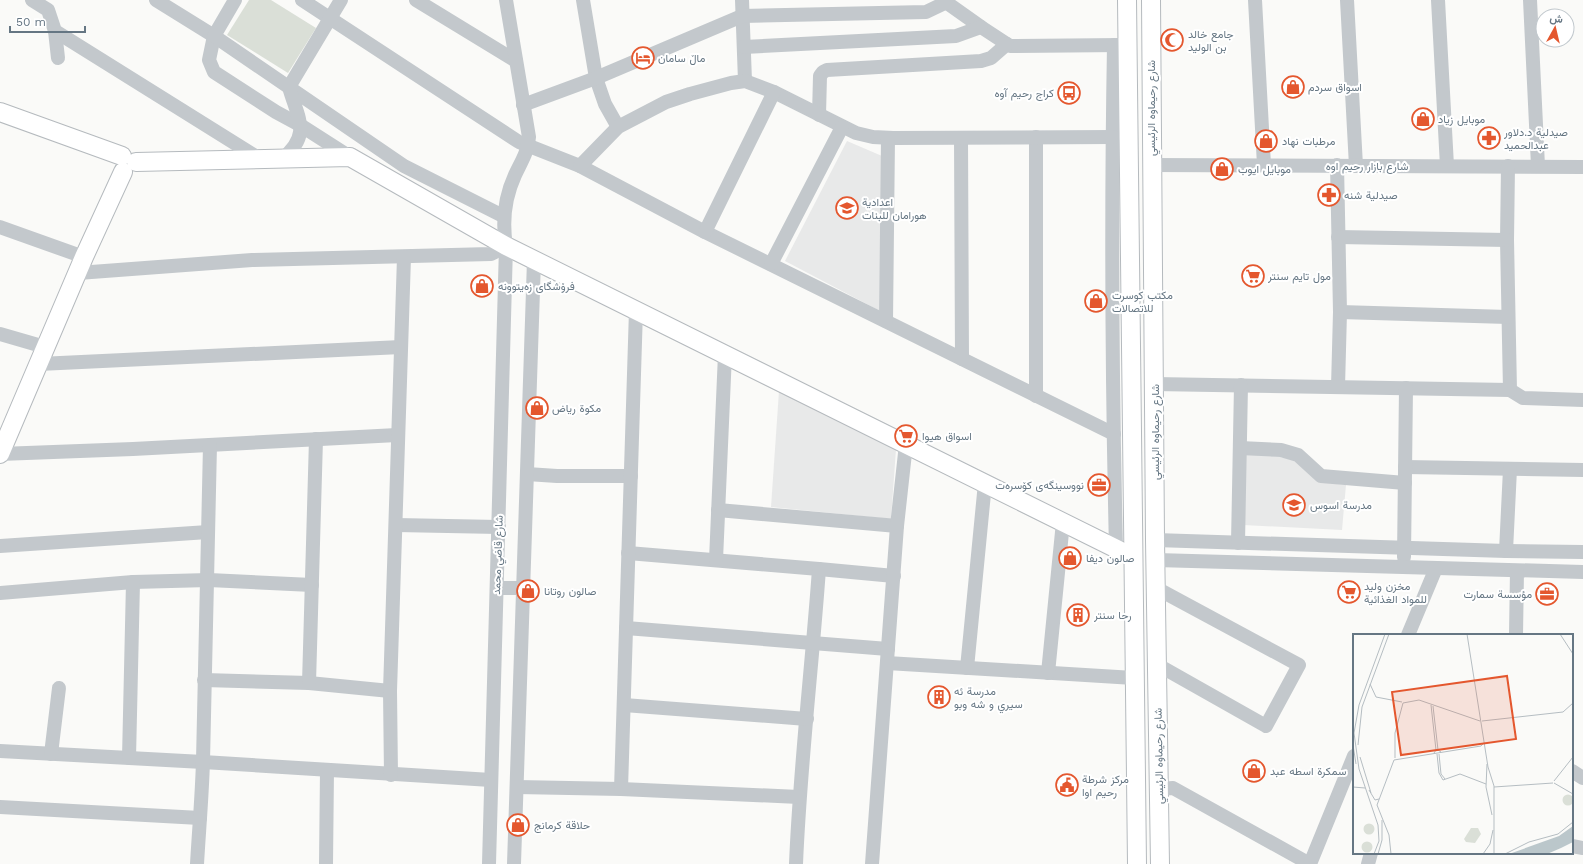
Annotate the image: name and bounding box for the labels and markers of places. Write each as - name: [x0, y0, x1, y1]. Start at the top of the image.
- mosque icon: جامع خالد بن الوليد: [1159, 27, 1185, 53]
- place label: جامع خالد بن الوليد: [1188, 28, 1234, 54]
- hotel icon: ماڵ سامان: [630, 45, 656, 71]
- place label: ماڵ سامان: [658, 52, 705, 65]
- shop icon: اسواق سردم: [1280, 74, 1306, 100]
- bus stop icon: كراج رحيم آوه: [1056, 80, 1082, 106]
- place label: اسواق سردم: [1308, 81, 1362, 95]
- place label: كراج رحيم آوه: [994, 87, 1054, 101]
- shop icon: موبايل زياد: [1410, 106, 1436, 132]
- place label: موبايل زياد: [1438, 113, 1485, 126]
- pharmacy icon: صيدلية د.دلاور عبدالحميد: [1476, 125, 1502, 151]
- place label: صيدلية د.دلاور عبدالحميد: [1503, 126, 1568, 152]
- shop icon: مرطبات نهاد: [1253, 128, 1279, 154]
- place label: مرطبات نهاد: [1282, 135, 1335, 148]
- shop icon: موبايل ايوب: [1209, 156, 1235, 182]
- place label: موبايل ايوب: [1238, 163, 1291, 176]
- pharmacy icon: صيدلية شنه: [1316, 182, 1342, 208]
- place label: صيدلية شنه: [1344, 189, 1398, 202]
- school or university icon: اعدادية هورامان للبنات: [834, 195, 860, 221]
- place label: اعدادية هورامان للبنات: [862, 196, 927, 222]
- supermarket icon: مول تايم سنتر: [1240, 263, 1266, 289]
- place label: مول تايم سنتر: [1267, 270, 1331, 284]
- shop icon: فرۆشگای زەیتوونە: [469, 273, 495, 299]
- place label: فرۆشگای زەیتوونە: [498, 280, 575, 293]
- shop icon: مكتب كوسرت للاتصالات: [1083, 288, 1109, 314]
- place label: مكتب كوسرت للاتصالات: [1112, 289, 1173, 315]
- shop icon: مكوة رياض: [524, 395, 550, 421]
- place label: مكوة رياض: [552, 402, 601, 415]
- supermarket icon: اسواق هيوا: [893, 423, 919, 449]
- place label: اسواق هيوا: [922, 430, 972, 443]
- office icon: نووسینگەی کۆسرەت: [1086, 472, 1112, 498]
- place label: نووسینگەی کۆسرەت: [995, 479, 1084, 492]
- school or university icon: مدرسة اسوس: [1281, 492, 1307, 518]
- place label: مدرسة اسوس: [1310, 499, 1372, 512]
- shop icon: صالون ديفا: [1057, 545, 1083, 571]
- place label: صالون ديفا: [1086, 552, 1134, 565]
- shop icon: صالون روتانا: [515, 578, 541, 604]
- supermarket icon: مخزن وليد للمواد الغذائية: [1336, 579, 1362, 605]
- place label: مخزن وليد للمواد الغذائية: [1364, 580, 1427, 606]
- office icon: مؤسسة سمارت: [1534, 581, 1560, 607]
- place label: صالون روتانا: [544, 585, 596, 598]
- place label: مؤسسة سمارت: [1463, 588, 1532, 601]
- building icon: رحا سنتر: [1065, 602, 1091, 628]
- place label: رحا سنتر: [1093, 609, 1132, 622]
- building icon: مدرسة ئه سيري و شه وبو: [926, 684, 952, 710]
- place label: مدرسة ئه سيري و شه وبو: [954, 685, 1023, 714]
- shop icon: سمكرة اسطه عبد: [1241, 758, 1267, 784]
- place label: سمكرة اسطه عبد: [1270, 765, 1347, 778]
- public building icon: مركز شرطة رحيم اوا: [1054, 772, 1080, 798]
- place label: مركز شرطة رحيم اوا: [1082, 773, 1129, 800]
- shop icon: حلاقة كرمانج: [505, 812, 531, 838]
- place label: حلاقة كرمانج: [534, 819, 590, 833]

